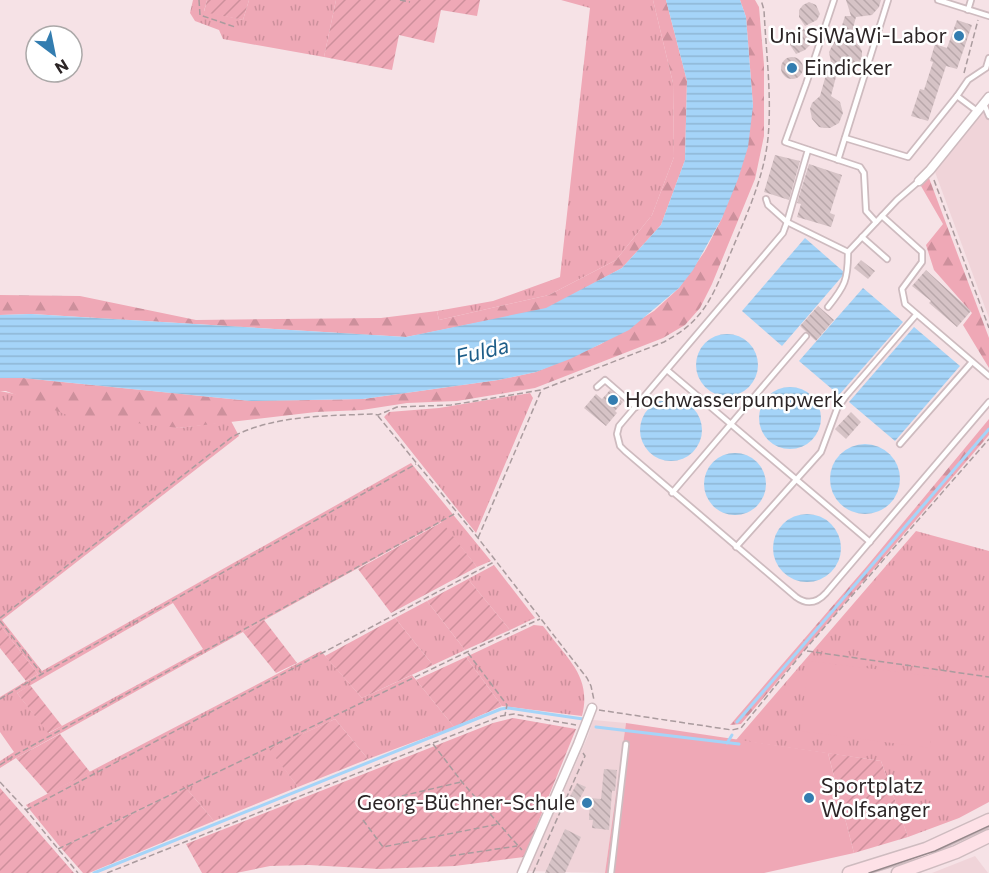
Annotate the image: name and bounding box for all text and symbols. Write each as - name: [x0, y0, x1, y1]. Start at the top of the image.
- place label: Uni SiWaWi-Labor: [769, 22, 947, 47]
- north arrow: [24, 24, 84, 84]
- marker: Uni SiWaWi-Labor: [952, 29, 966, 43]
- place label: Eindicker: [804, 54, 892, 79]
- text: N: [52, 56, 72, 78]
- marker: Eindicker: [785, 61, 799, 75]
- water label: Fulda: [452, 331, 512, 370]
- place label: Hochwasserpumpwerk: [625, 386, 844, 411]
- marker: Hochwasserpumpwerk: [606, 393, 620, 407]
- place label: Sportplatz Wolfsanger: [821, 772, 930, 821]
- place label: Georg-Büchner-Schule: [357, 789, 575, 814]
- marker: Sportplatz Wolfsanger: [802, 791, 816, 805]
- marker: Georg-Büchner-Schule: [580, 796, 594, 810]

